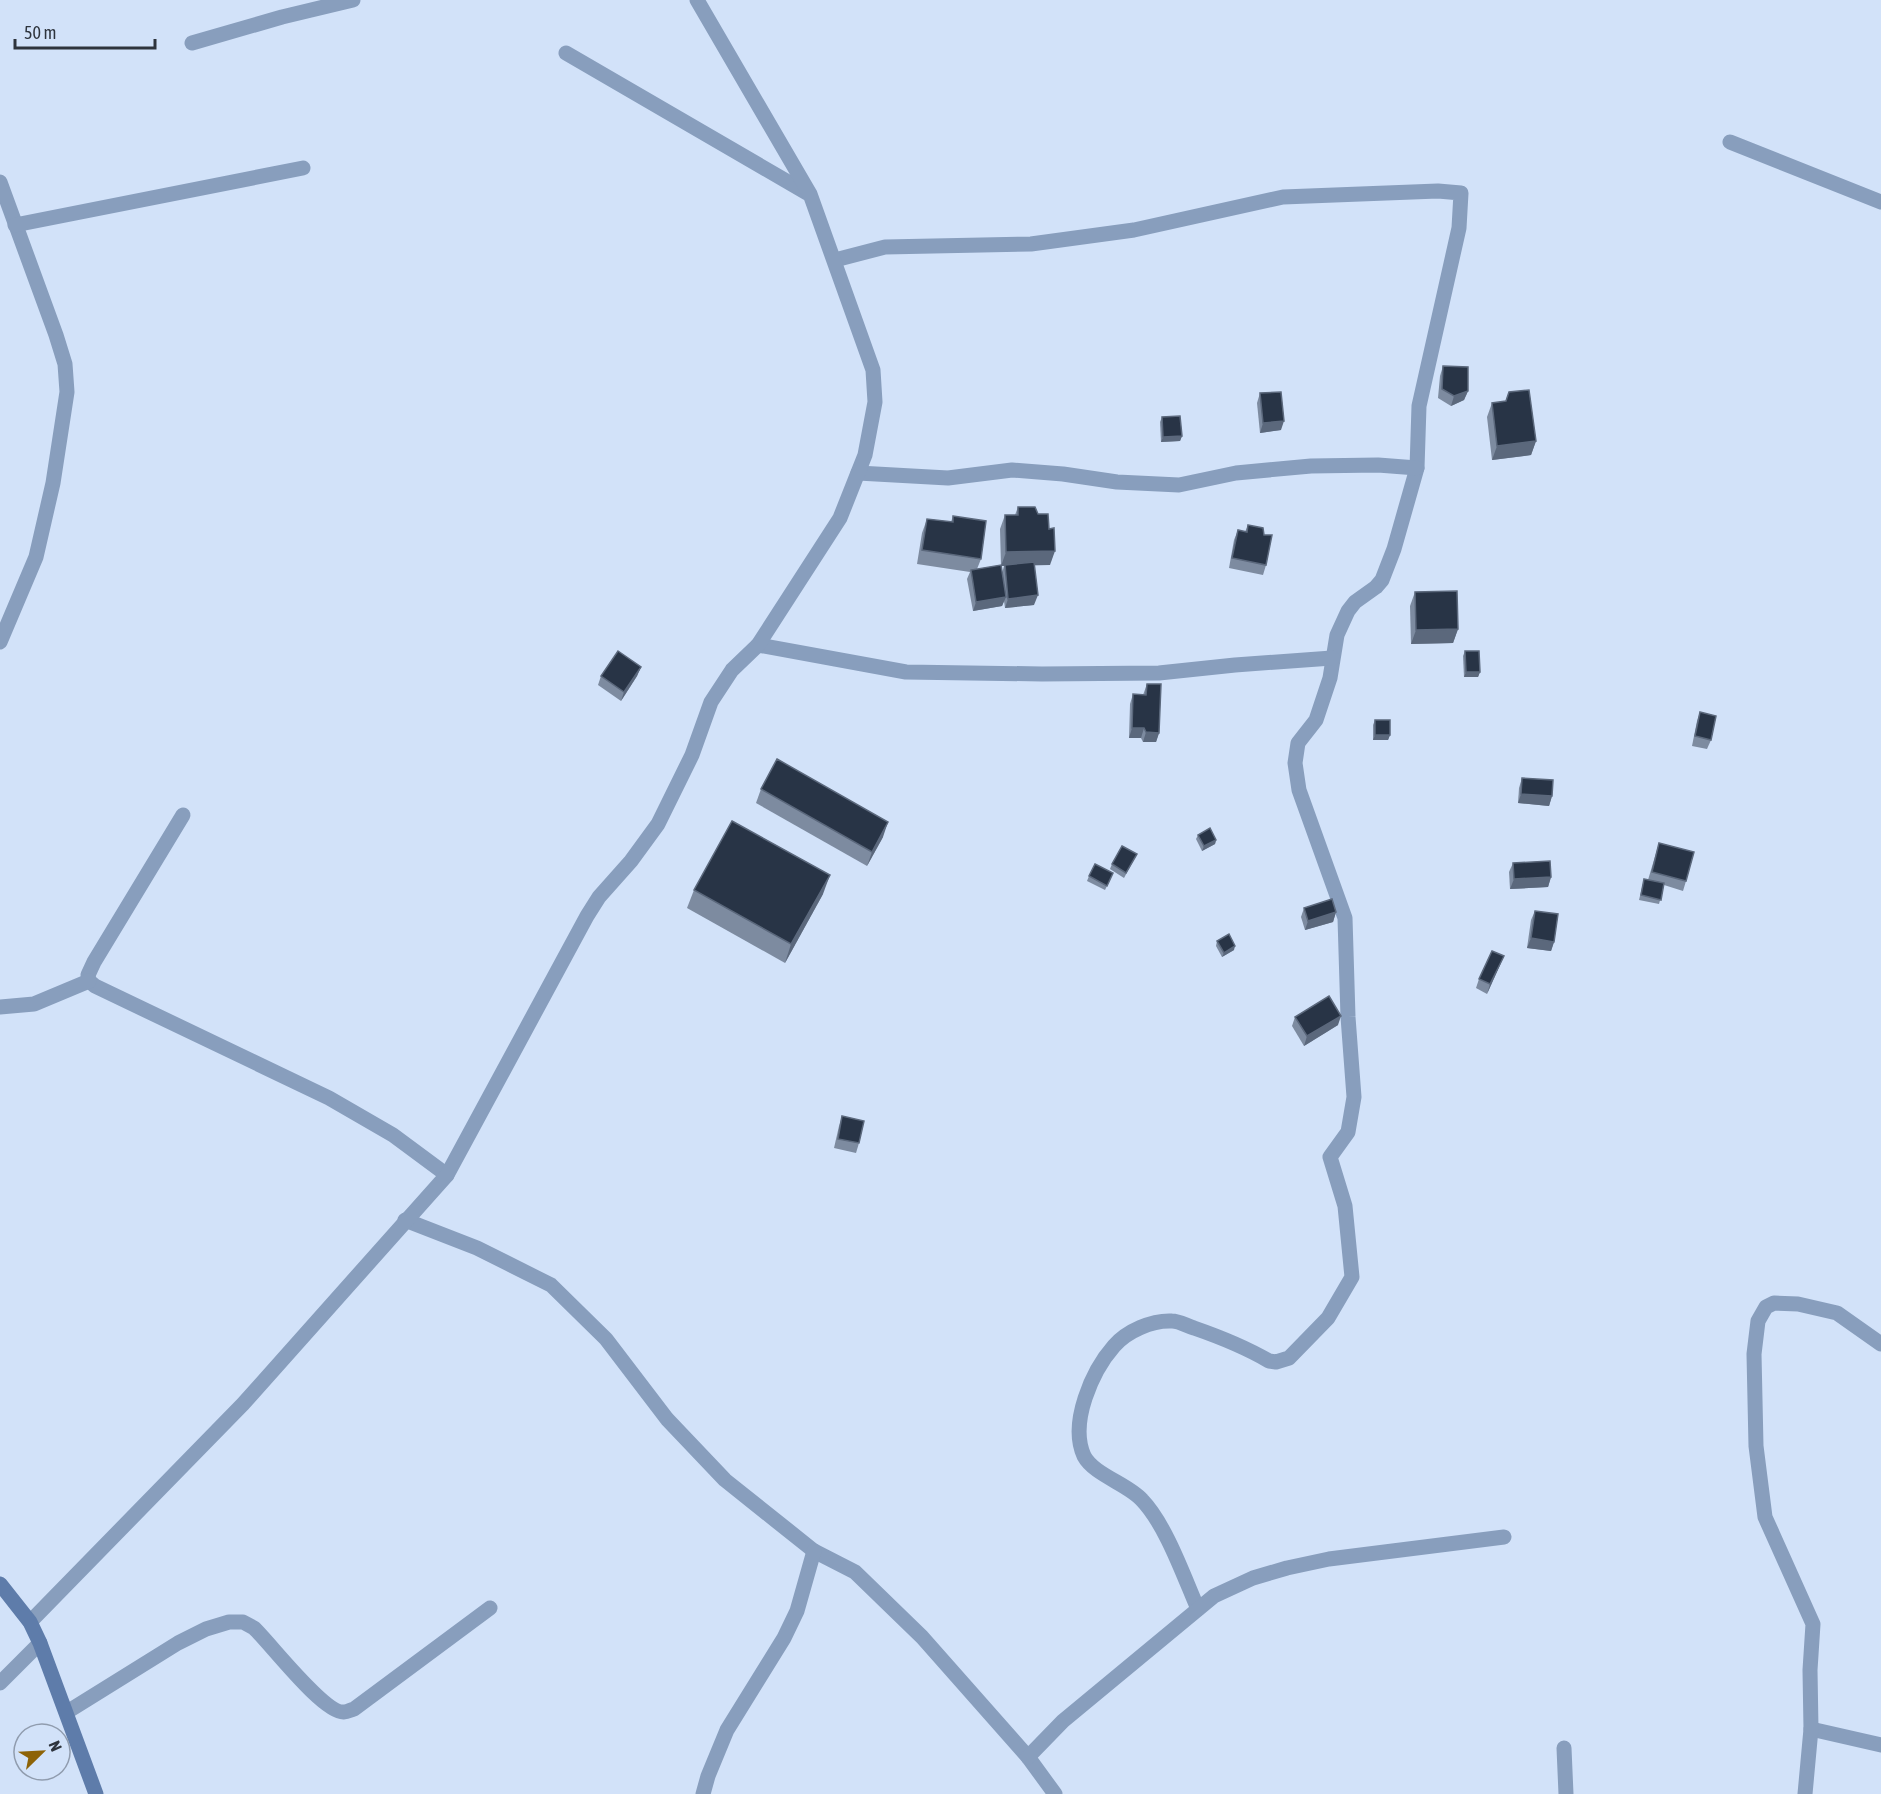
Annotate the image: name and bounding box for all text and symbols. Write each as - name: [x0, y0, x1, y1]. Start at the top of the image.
- scale bar: [15, 12, 154, 50]
- text: 50 m: [24, 22, 56, 43]
- north arrow: [12, 1722, 72, 1782]
- text: N: [46, 1738, 66, 1754]

